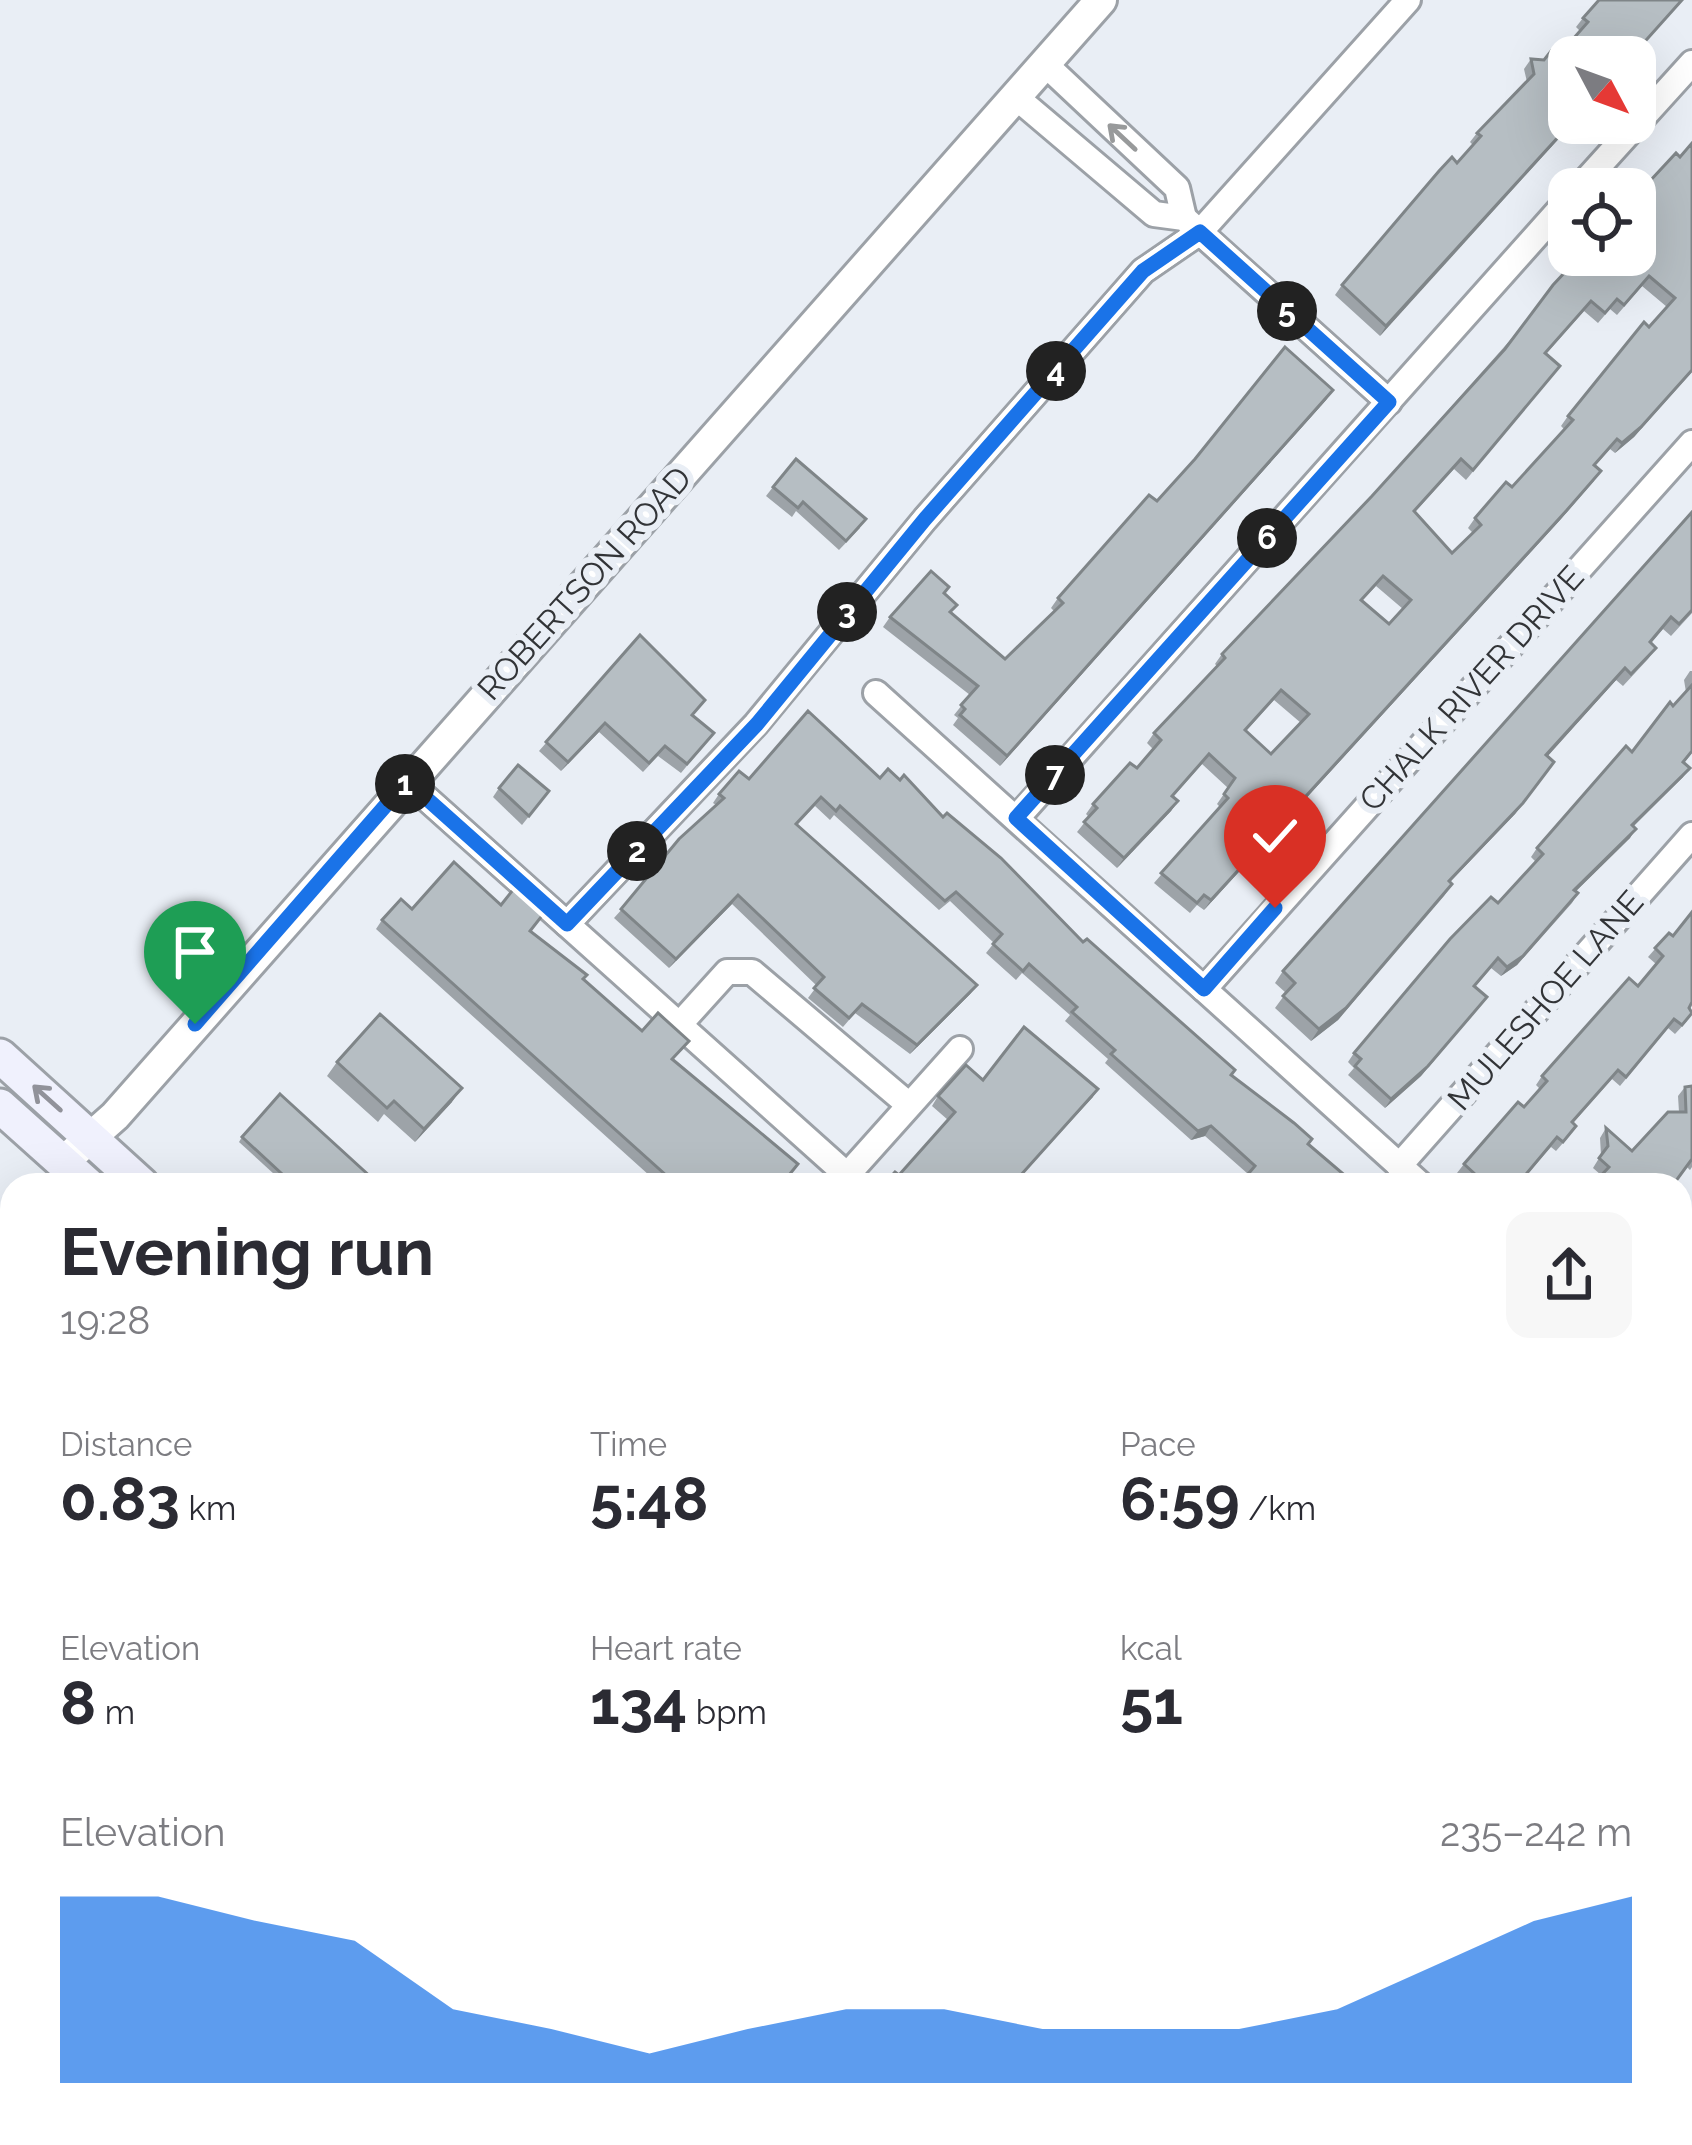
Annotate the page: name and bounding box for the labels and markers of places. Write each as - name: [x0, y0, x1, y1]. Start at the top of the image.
- pin: 5: [1257, 281, 1317, 341]
- pin: 4: [1026, 341, 1086, 401]
- pin: 6: [1237, 508, 1297, 568]
- pin: 3: [817, 582, 877, 642]
- pin: 7: [1025, 745, 1085, 805]
- pin: 1: [375, 754, 435, 814]
- pin: [1224, 785, 1326, 908]
- pin: 2: [607, 821, 667, 881]
- pin: [144, 901, 246, 1024]

